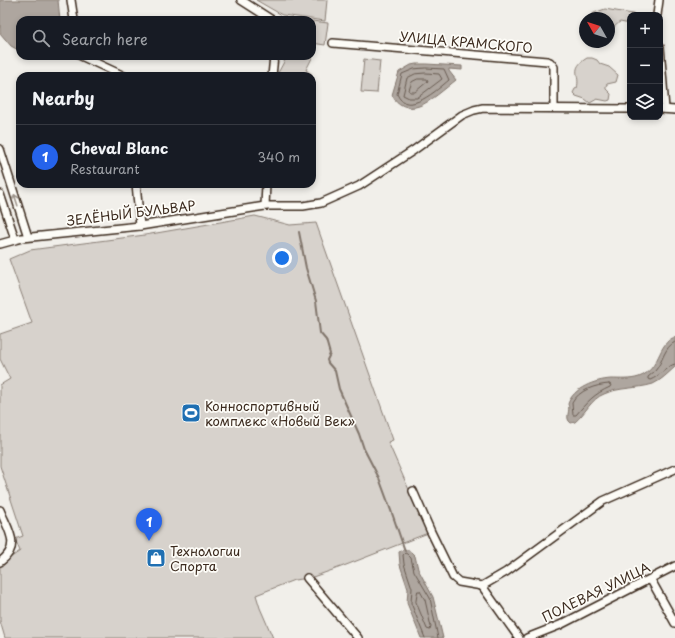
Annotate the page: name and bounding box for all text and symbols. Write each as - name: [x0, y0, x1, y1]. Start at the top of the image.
- north arrow: [579, 12, 615, 48]
- map controls: [627, 12, 663, 120]
- button: +: [627, 12, 663, 48]
- search box: [16, 16, 316, 60]
- street label: УЛИЦА КРАМСКОГО: [399, 26, 533, 57]
- icon: search: [30, 27, 52, 49]
- text: Search here: [62, 27, 148, 50]
- button: −: [627, 48, 663, 84]
- button: layers: [627, 84, 663, 120]
- text: Nearby: [32, 85, 94, 111]
- text: Cheval Blanc: [70, 136, 168, 159]
- text: 1: [42, 147, 48, 166]
- text: 340 m: [257, 147, 300, 166]
- text: Restaurant: [70, 159, 140, 178]
- one-way arrow: [12, 194, 19, 207]
- street label: ЗЕЛЁНЫЙ БУЛЬВАР: [65, 195, 196, 230]
- your location: [272, 248, 292, 268]
- place label: Конноспортивный комплекс «Новый Век»: [205, 396, 355, 430]
- sports icon: Конноспортивный комплекс «Новый Век»: [180, 402, 202, 424]
- pin: 1: [136, 508, 162, 541]
- place label: Технологии Спорта: [170, 541, 240, 575]
- shop icon: Технологии Спорта: [145, 547, 167, 569]
- street label: ПОЛЕВАЯ УЛИЦА: [539, 557, 653, 626]

